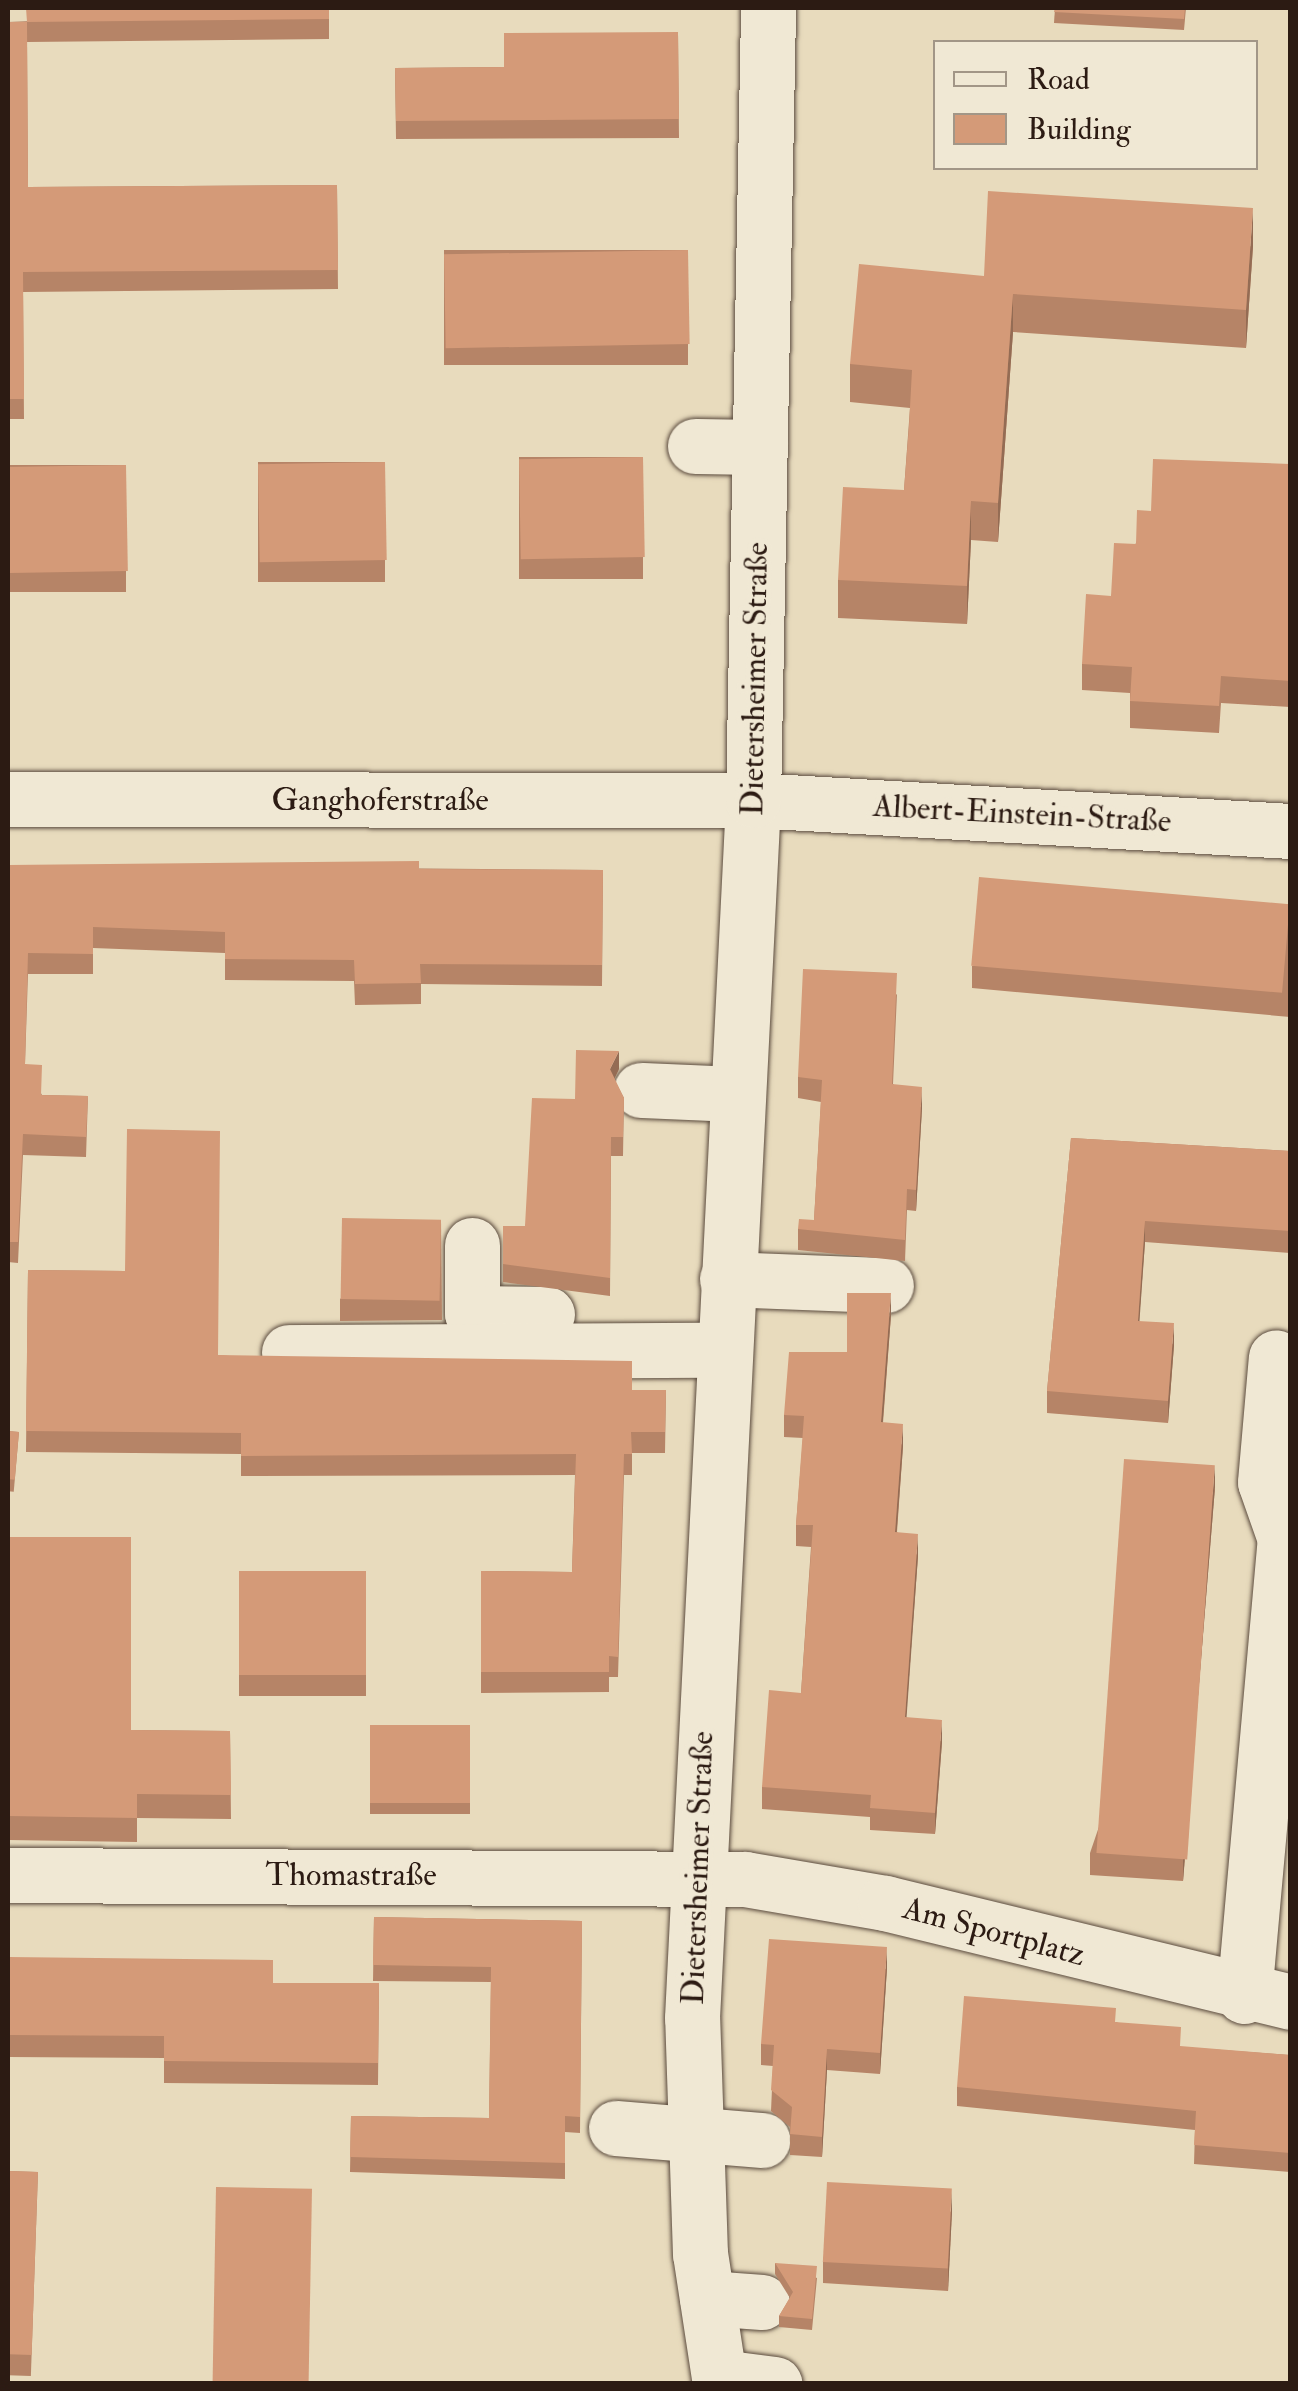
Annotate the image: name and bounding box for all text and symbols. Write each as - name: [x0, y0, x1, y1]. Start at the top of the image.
- legend: [933, 40, 1258, 170]
- text: Road: [1027, 61, 1090, 98]
- text: Building: [1027, 111, 1131, 148]
- street label: Dietersheimer Straße: [733, 542, 777, 816]
- street label: Ganghoferstraße: [271, 781, 489, 819]
- street label: Albert-Einstein-Straße: [872, 787, 1172, 841]
- street label: Dietersheimer Straße: [674, 1731, 722, 2005]
- street label: Thomastraße: [266, 1856, 437, 1894]
- street label: Am Sportplatz: [899, 1889, 1089, 1975]

